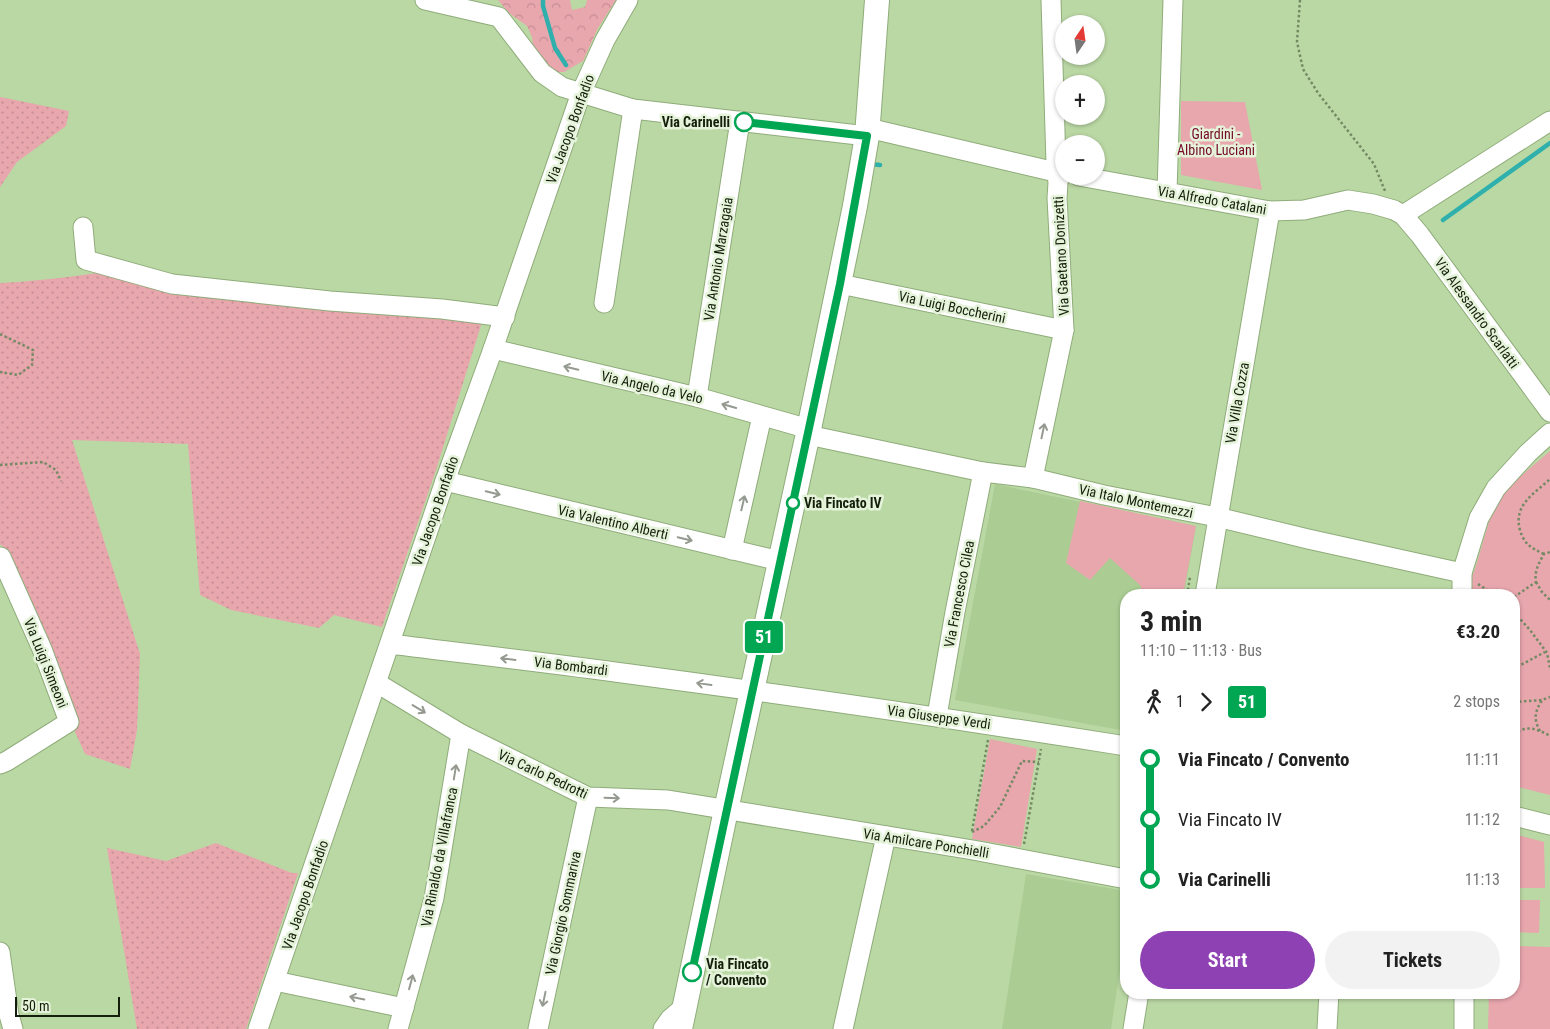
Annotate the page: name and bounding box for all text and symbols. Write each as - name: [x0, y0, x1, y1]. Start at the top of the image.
- north arrow: [1055, 15, 1105, 65]
- map controls: [1055, 15, 1105, 185]
- street label: Via Jacopo Bonfadio: [543, 72, 597, 186]
- button: +: [1055, 75, 1105, 125]
- marker: Via Carinelli: [734, 112, 754, 132]
- place label: Via Carinelli: [662, 114, 730, 130]
- park label: Giardini - Albino Luciani: [1177, 126, 1255, 158]
- button: −: [1055, 135, 1105, 185]
- street label: Via Alfredo Catalani: [1156, 183, 1268, 217]
- street label: Via Antonio Marzagaia: [700, 196, 736, 322]
- street label: Via Gaetano Donizetti: [1050, 196, 1072, 316]
- street label: Via Alessandro Scarlatti: [1432, 255, 1522, 371]
- street label: Via Luigi Boccherini: [897, 288, 1007, 326]
- street label: Via Villa Cozza: [1222, 361, 1252, 445]
- one-way arrow: [563, 362, 579, 372]
- street label: Via Angelo da Velo: [600, 368, 704, 406]
- one-way arrow: [721, 401, 737, 410]
- one-way arrow: [1039, 423, 1048, 439]
- street label: Via Jacopo Bonfadio: [409, 454, 461, 568]
- street label: Via Italo Montemezzi: [1077, 481, 1195, 521]
- one-way arrow: [484, 489, 500, 498]
- one-way arrow: [739, 495, 748, 511]
- place label: Via Fincato IV: [804, 495, 882, 511]
- marker: Via Fincato IV: [786, 496, 800, 510]
- street label: Via Valentino Alberti: [556, 502, 670, 542]
- one-way arrow: [676, 535, 692, 544]
- street label: Via Francesco Cilea: [941, 539, 977, 649]
- text: 3 min: [1140, 605, 1202, 638]
- street label: Via Luigi Simeoni: [21, 616, 71, 710]
- text: €3.20: [1456, 620, 1500, 643]
- line badge: 51: [742, 621, 786, 653]
- text: 51: [755, 626, 773, 647]
- text: 11:10 – 11:13 · Bus: [1140, 641, 1262, 660]
- one-way arrow: [500, 654, 516, 664]
- street label: Via Bombardi: [533, 654, 609, 678]
- one-way arrow: [696, 679, 712, 689]
- icon: walk: [1140, 688, 1168, 716]
- icon: forward: [1192, 688, 1220, 716]
- text: 51: [1238, 691, 1256, 712]
- text: 1: [1176, 692, 1184, 711]
- text: 2 stops: [1453, 692, 1500, 711]
- street label: Via Giuseppe Verdi: [886, 702, 992, 732]
- one-way arrow: [411, 704, 425, 714]
- street label: Via Carlo Pedrotti: [496, 746, 590, 802]
- text: Via Fincato / Convento: [1178, 748, 1350, 771]
- text: 11:11: [1465, 750, 1500, 769]
- one-way arrow: [450, 764, 460, 780]
- street label: Via Rinaldo da Villafranca: [418, 786, 460, 928]
- one-way arrow: [603, 793, 619, 803]
- text: Via Fincato IV: [1178, 808, 1282, 831]
- text: 11:12: [1465, 810, 1500, 829]
- street label: Via Amilcare Ponchielli: [862, 825, 990, 861]
- street label: Via Jacopo Bonfadio: [279, 838, 331, 952]
- street label: Via Giorgio Sommariva: [542, 850, 584, 976]
- text: Via Carinelli: [1178, 868, 1271, 891]
- text: 11:13: [1465, 870, 1500, 889]
- button: Start: [1140, 931, 1315, 989]
- button: Tickets: [1325, 931, 1500, 989]
- place label: Via Fincato / Convento: [706, 956, 769, 988]
- marker: Via Fincato / Convento: [682, 962, 702, 982]
- one-way arrow: [407, 974, 416, 990]
- one-way arrow: [539, 990, 549, 1006]
- one-way arrow: [349, 993, 365, 1002]
- scale bar: [15, 994, 120, 1017]
- text: 50 m: [22, 998, 50, 1014]

